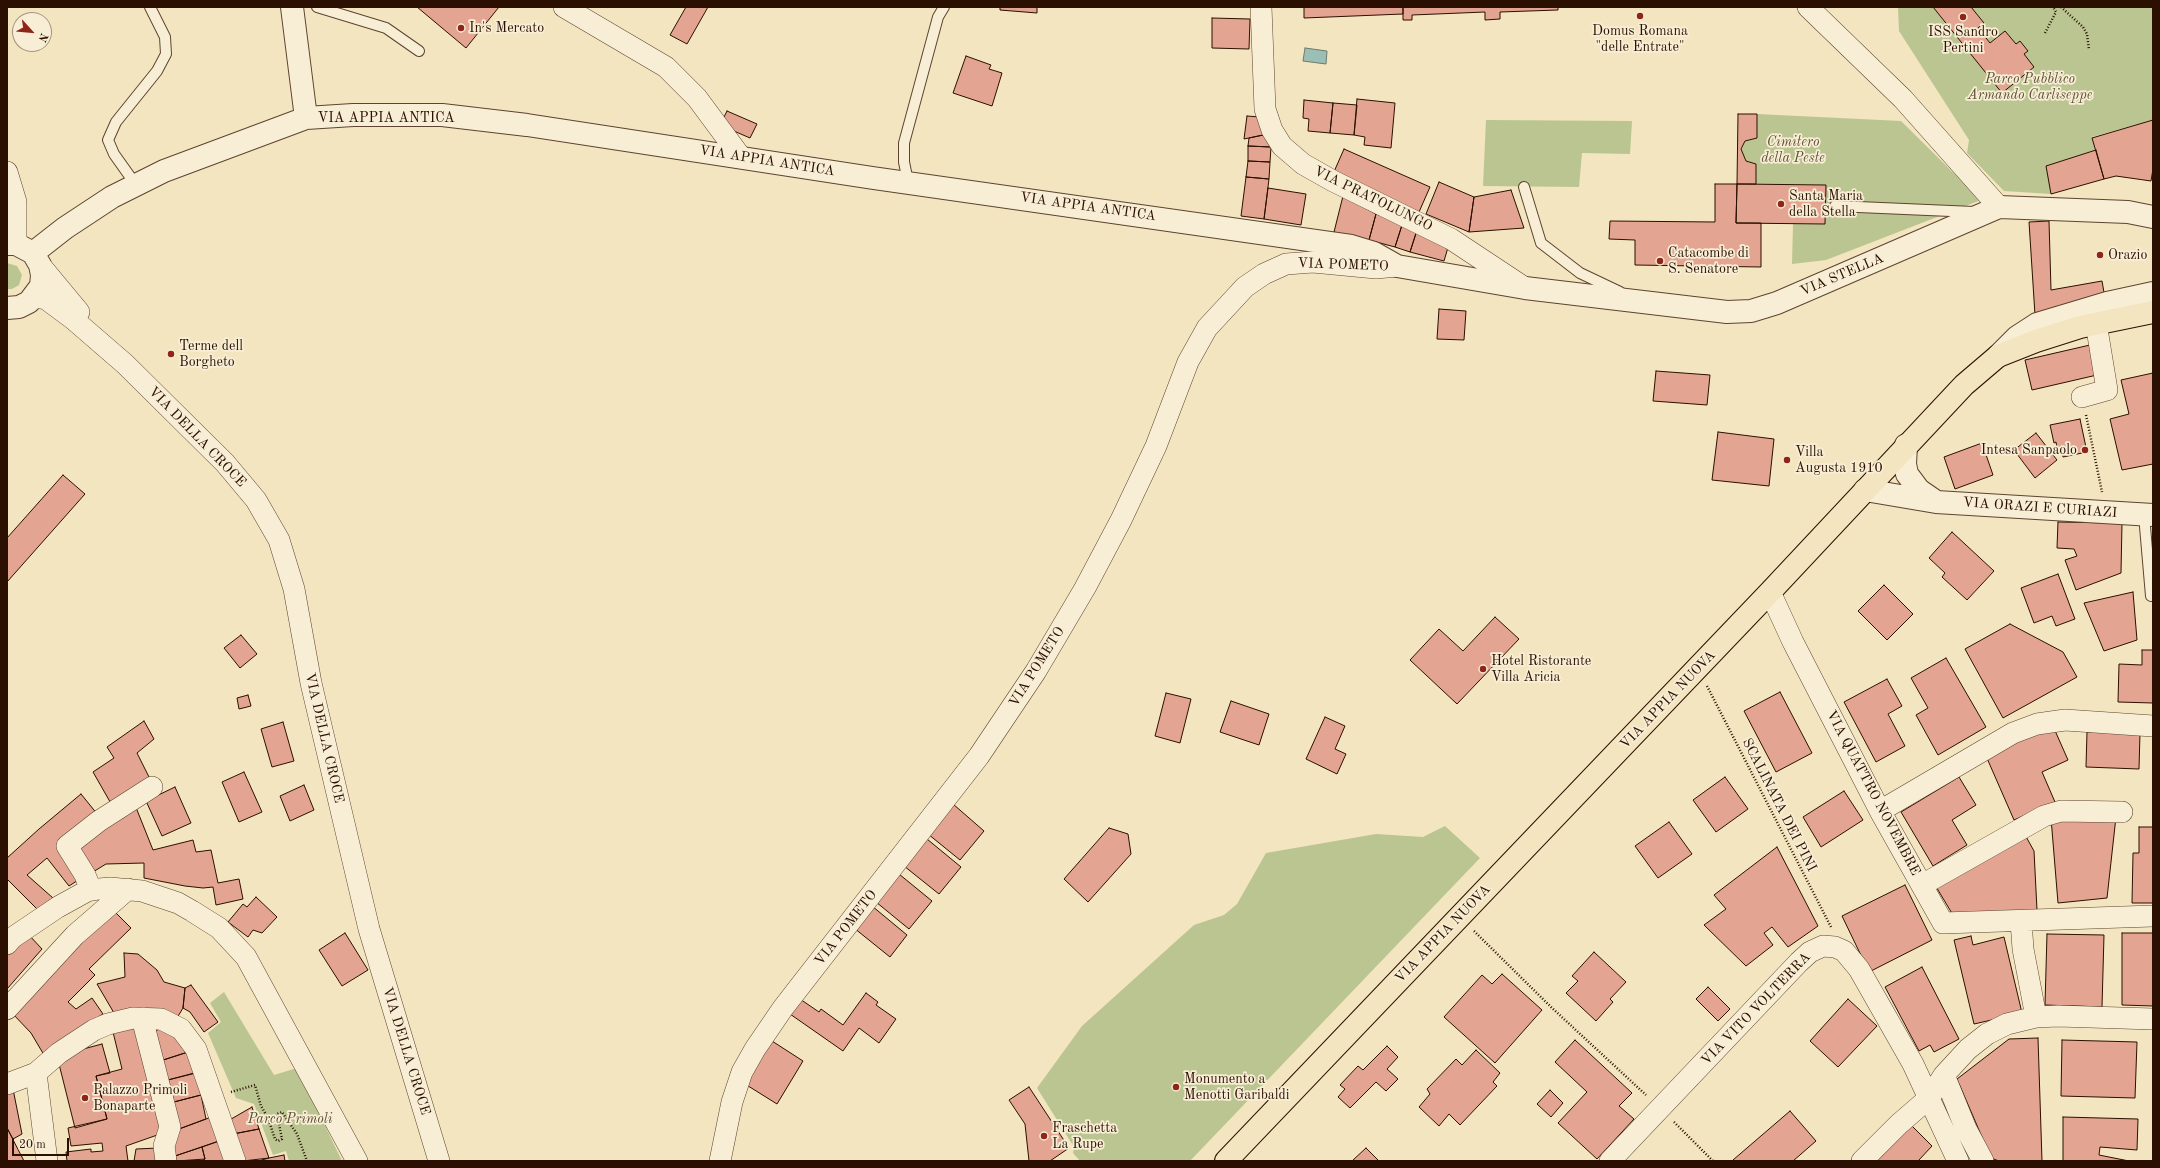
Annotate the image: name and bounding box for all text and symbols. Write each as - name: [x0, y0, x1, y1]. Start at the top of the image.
- marker: Domus Romana "delle Entrate": [1635, 11, 1645, 21]
- north arrow: [12, 12, 52, 52]
- marker: ISS Sandro Pertini: [1958, 12, 1968, 22]
- place label: In's Mercato: [469, 20, 544, 36]
- marker: In's Mercato: [456, 23, 466, 33]
- place label: Domus Romana "delle Entrate": [1592, 23, 1688, 56]
- place label: ISS Sandro Pertini: [1928, 24, 1998, 56]
- text: N: [35, 31, 49, 43]
- park label: Parco Pubblico Armando Carliseppe: [1968, 71, 2092, 104]
- street label: VIA APPIA ANTICA: [317, 110, 455, 126]
- park label: Cimitero della Peste: [1761, 134, 1825, 166]
- street label: VIA APPIA ANTICA: [698, 142, 836, 180]
- street label: VIA PRATOLUNGO: [1311, 163, 1435, 235]
- place label: Santa Maria della Stella: [1789, 188, 1863, 220]
- street label: VIA APPIA ANTICA: [1019, 189, 1157, 225]
- marker: Santa Maria della Stella: [1776, 199, 1786, 209]
- place label: Catacombe di S. Senatore: [1668, 245, 1749, 278]
- place label: Orazio: [2108, 247, 2147, 263]
- street label: VIA STELLA: [1798, 250, 1886, 300]
- marker: Orazio: [2095, 250, 2105, 260]
- street label: VIA POMETO: [1297, 255, 1389, 275]
- marker: Catacombe di S. Senatore: [1655, 256, 1665, 266]
- place label: Terme dell Borgheto: [179, 338, 243, 370]
- marker: Terme dell Borgheto: [166, 349, 176, 359]
- street label: VIA DELLA CROCE: [145, 383, 249, 491]
- place label: Intesa Sanpaolo: [1981, 442, 2077, 458]
- place label: Villa Augusta 1910: [1795, 444, 1882, 476]
- marker: Intesa Sanpaolo: [2080, 445, 2090, 455]
- marker: Villa Augusta 1910: [1782, 455, 1792, 465]
- street label: VIA ORAZI E CURIAZI: [1962, 494, 2118, 522]
- street label: VIA POMETO: [1006, 624, 1068, 710]
- street label: VIA APPIA NUOVA: [1617, 647, 1719, 753]
- place label: Hotel Ristorante Villa Aricia: [1491, 653, 1591, 686]
- marker: Hotel Ristorante Villa Aricia: [1478, 664, 1488, 674]
- street label: VIA DELLA CROCE: [301, 671, 347, 805]
- street label: VIA QUATTRO NOVEMBRE: [1822, 708, 1924, 878]
- street label: SCALINATA DEI PINI: [1738, 735, 1820, 875]
- street label: VIA APPIA NUOVA: [1392, 881, 1494, 987]
- street label: VIA POMETO: [811, 887, 881, 969]
- street label: VIA VITO VOLTERRA: [1698, 949, 1814, 1069]
- street label: VIA DELLA CROCE: [379, 985, 433, 1117]
- place label: Monumento a Menotti Garibaldi: [1184, 1071, 1290, 1104]
- place label: Palazzo Primoli Bonaparte: [93, 1082, 187, 1114]
- marker: Monumento a Menotti Garibaldi: [1171, 1082, 1181, 1092]
- marker: Palazzo Primoli Bonaparte: [80, 1093, 90, 1103]
- park label: Parco Primoli: [248, 1111, 332, 1127]
- place label: Fraschetta La Rupe: [1052, 1120, 1117, 1152]
- scale bar: [14, 1130, 71, 1156]
- marker: Fraschetta La Rupe: [1039, 1131, 1049, 1141]
- text: 20 m: [19, 1139, 46, 1151]

